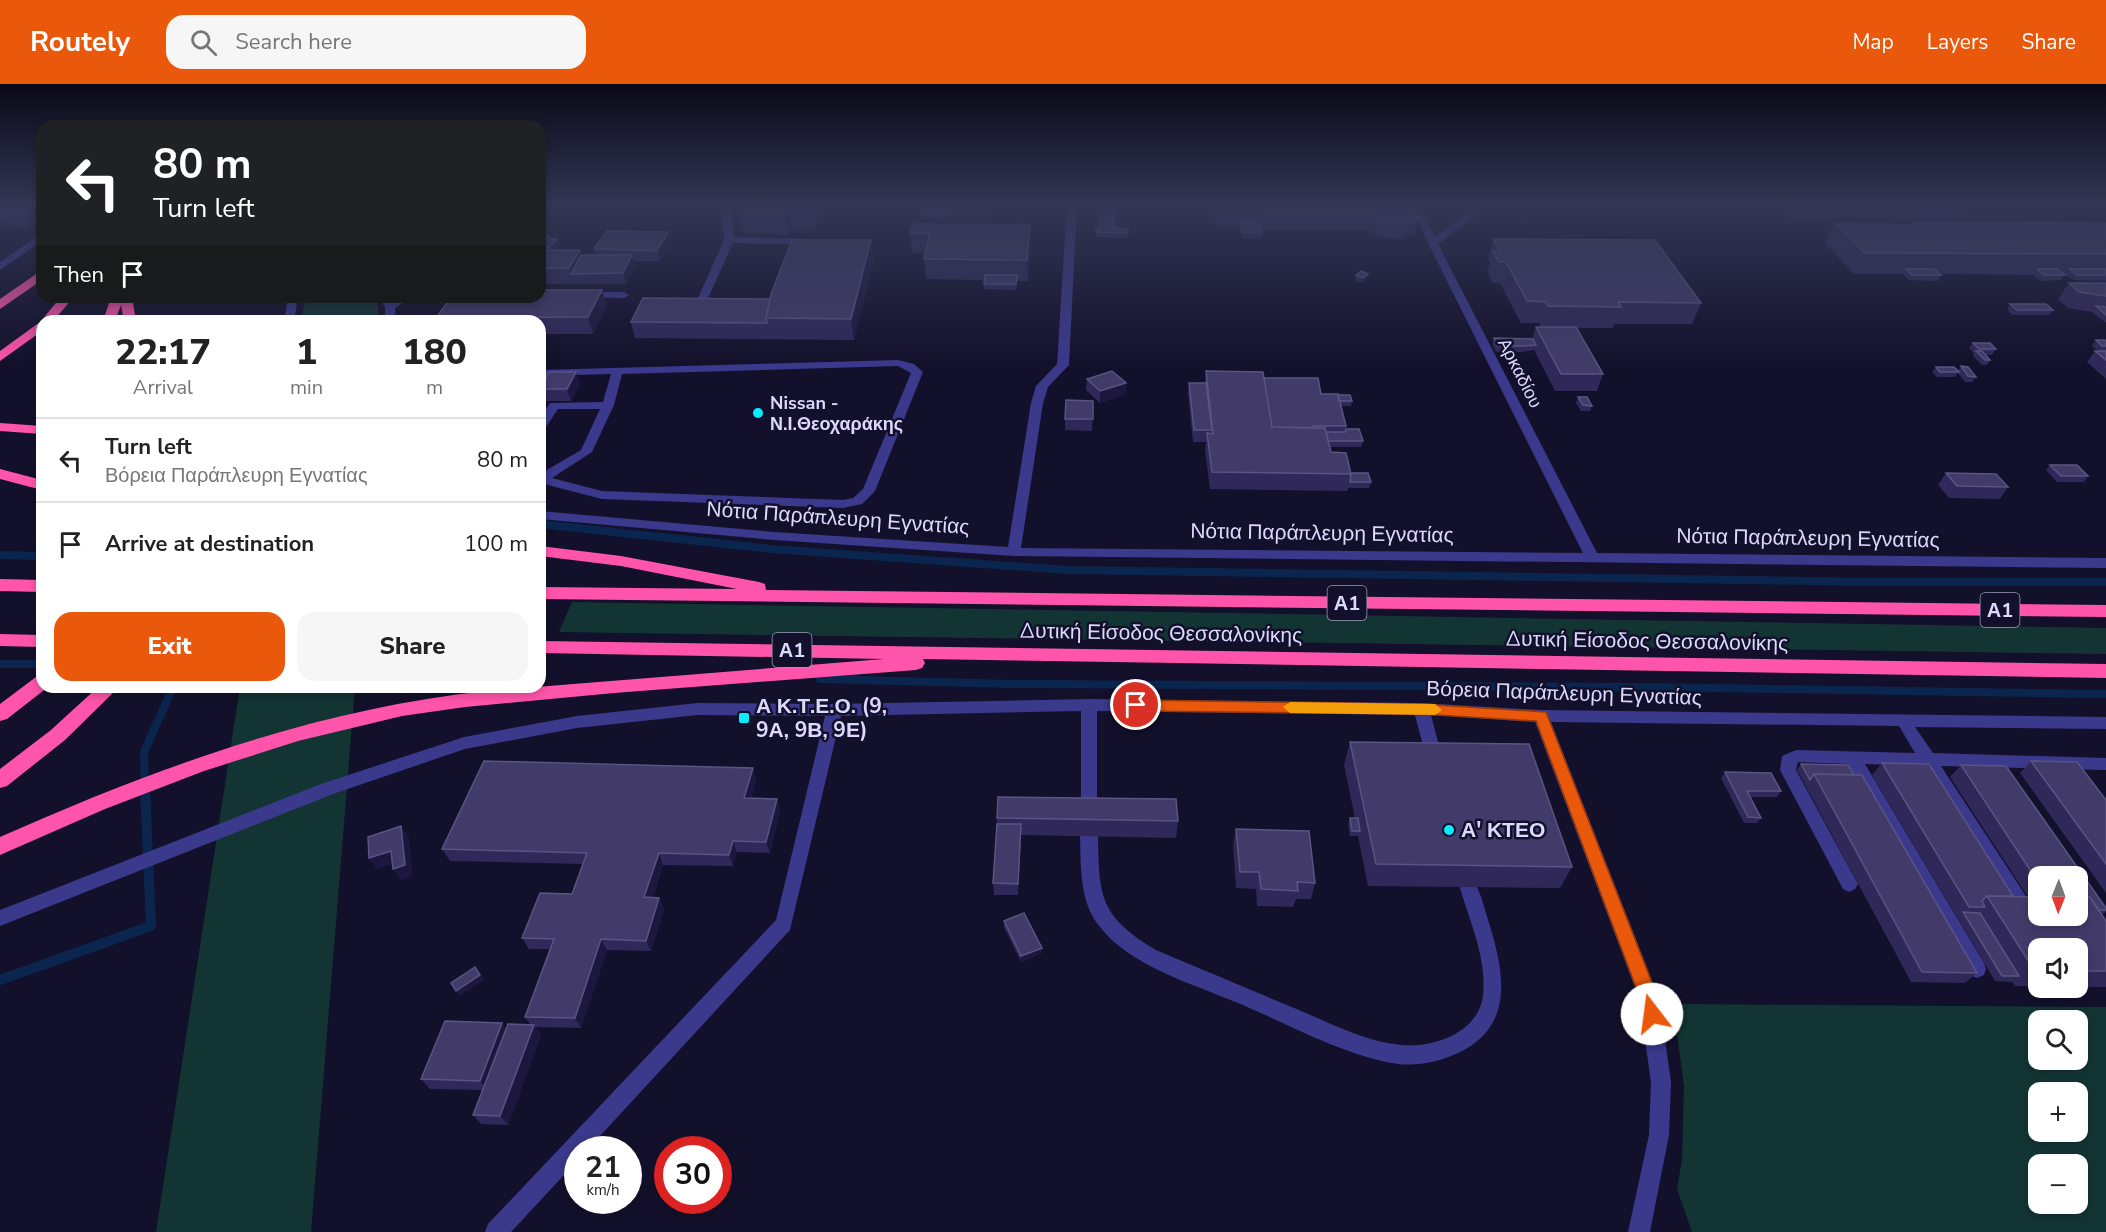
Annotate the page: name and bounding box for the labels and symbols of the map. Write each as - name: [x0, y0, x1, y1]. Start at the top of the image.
- street label: Αρκαδίου: [1492, 334, 1548, 412]
- place label: Nissan - Ν.Ι.Θεοχαράκης: [770, 391, 903, 436]
- marker: Nissan - Ν.Ι.Θεοχαράκης: [751, 406, 765, 420]
- street label: Νότια Παράπλευρη Εγνατίας: [706, 495, 970, 541]
- street label: Νότια Παράπλευρη Εγνατίας: [1190, 517, 1454, 549]
- street label: Νότια Παράπλευρη Εγνατίας: [1676, 522, 1940, 554]
- road number: Α1: [1328, 586, 1366, 620]
- road number: Α1: [1980, 593, 2020, 627]
- street label: Δυτική Είσοδος Θεσσαλονίκης: [1019, 617, 1303, 649]
- street label: Δυτική Είσοδος Θεσσαλονίκης: [1505, 625, 1789, 657]
- road number: Α1: [772, 633, 812, 667]
- street label: Βόρεια Παράπλευρη Εγνατίας: [1426, 674, 1702, 712]
- pin: [1110, 679, 1161, 730]
- place label: Α Κ.Τ.Ε.Ο. (9, 9Α, 9Β, 9Ε): [756, 692, 887, 744]
- marker: Α Κ.Τ.Ε.Ο. (9, 9Α, 9Β, 9Ε): [737, 711, 751, 725]
- place label: Α' ΚΤΕΟ: [1461, 816, 1545, 844]
- marker: Α' ΚΤΕΟ: [1442, 823, 1456, 837]
- north arrow: [2028, 866, 2088, 926]
- position arrow: [1620, 982, 1684, 1046]
- speed limit sign: 30: [654, 1136, 732, 1214]

